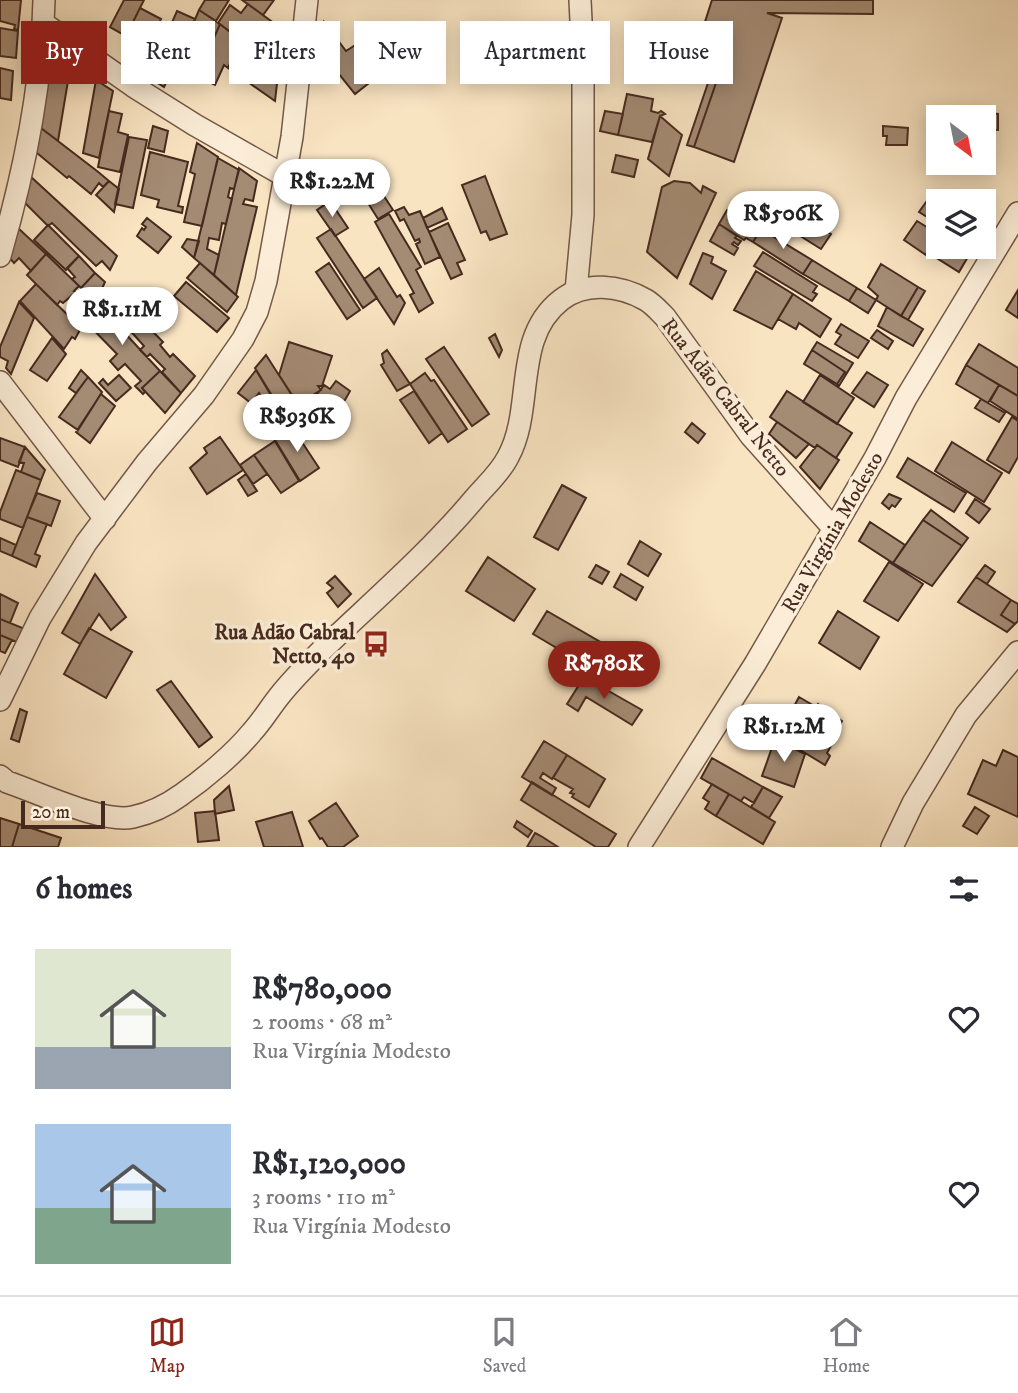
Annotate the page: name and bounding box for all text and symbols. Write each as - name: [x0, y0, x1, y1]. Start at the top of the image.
- chip: Buy: [21, 21, 107, 84]
- chip: Rent: [121, 21, 215, 84]
- chip: Filters: [229, 21, 340, 84]
- chip: New: [354, 21, 446, 84]
- chip: Apartment: [460, 21, 610, 84]
- chip: House: [624, 21, 733, 84]
- north arrow: [926, 105, 996, 175]
- map controls: [926, 105, 996, 259]
- pin: R$1.22M: [267, 160, 397, 219]
- text: R$1.22M: [289, 167, 375, 196]
- button: layers: [926, 189, 996, 259]
- pin: R$506K: [726, 191, 840, 251]
- text: R$506K: [743, 199, 823, 228]
- pin: R$1.11M: [57, 288, 187, 347]
- text: R$1.11M: [82, 295, 162, 324]
- street label: Rua Adão Cabral Netto: [655, 313, 795, 482]
- pin: R$936K: [240, 394, 354, 454]
- text: R$936K: [259, 402, 335, 431]
- street label: Rua Virgínia Modesto: [776, 447, 890, 618]
- place label: Rua Adão Cabral Netto, 40: [214, 620, 356, 670]
- bus stop icon: Rua Adão Cabral Netto, 40: [361, 629, 391, 659]
- pin: R$780K: [547, 642, 661, 701]
- text: R$780K: [564, 649, 644, 678]
- pin: R$1.12M: [719, 704, 849, 764]
- text: R$1.12M: [743, 712, 825, 741]
- scale bar: [21, 798, 105, 830]
- text: 20 m: [32, 801, 70, 824]
- icon: filters: [945, 870, 983, 908]
- text: 6 homes: [35, 871, 132, 908]
- text: R$780,000: [252, 971, 392, 1008]
- icon: home: [91, 977, 175, 1061]
- icon: heart: [945, 1000, 983, 1038]
- text: 2 rooms · 68 m²: [252, 1008, 392, 1037]
- text: Rua Virgínia Modesto: [252, 1037, 451, 1066]
- text: R$1,120,000: [252, 1146, 406, 1183]
- icon: home: [91, 1152, 175, 1236]
- icon: heart: [945, 1175, 983, 1213]
- text: 3 rooms · 110 m²: [252, 1183, 395, 1212]
- text: Rua Virgínia Modesto: [252, 1212, 451, 1241]
- tab: Map: [148, 1313, 186, 1378]
- tab: Saved: [483, 1313, 526, 1378]
- tab: Home: [823, 1313, 870, 1378]

